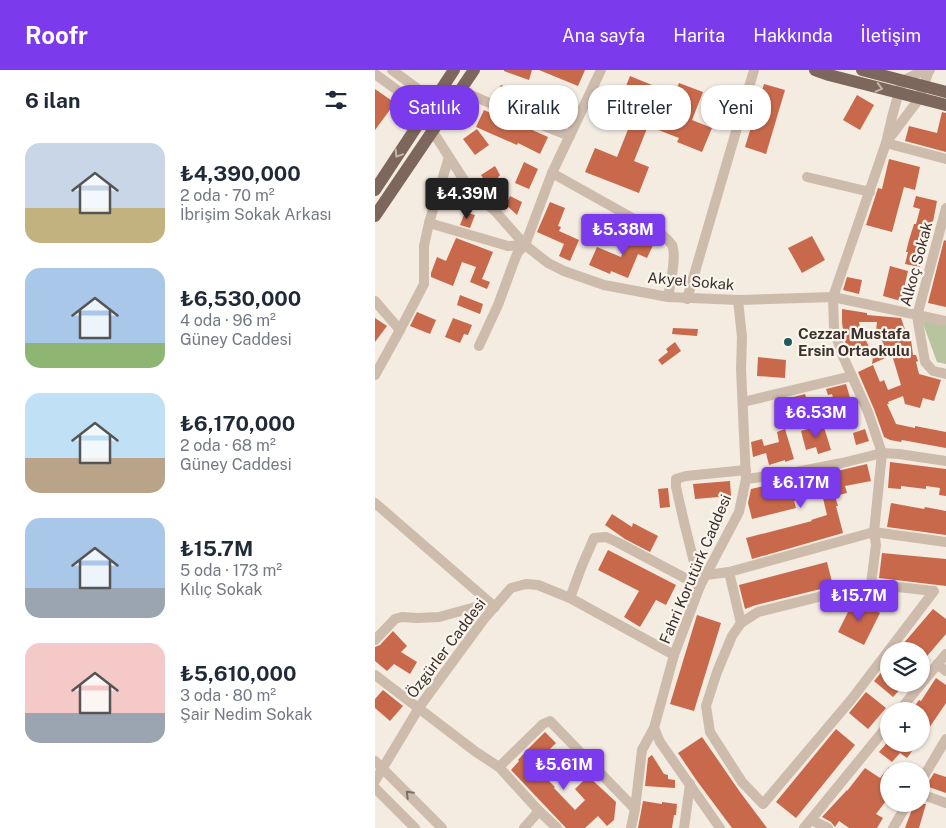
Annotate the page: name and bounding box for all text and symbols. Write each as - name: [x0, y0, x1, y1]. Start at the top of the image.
- text: Roofr: [25, 21, 88, 49]
- text: Ana sayfa: [562, 25, 645, 46]
- text: Harita: [673, 25, 725, 46]
- text: Hakkında: [753, 25, 833, 46]
- text: İletişim: [861, 25, 921, 46]
- one-way arrow: [874, 82, 883, 93]
- chip: Satılık: [390, 85, 479, 130]
- chip: Kiralık: [489, 85, 578, 130]
- chip: Filtreler: [588, 85, 691, 130]
- chip: Yeni: [701, 85, 771, 130]
- icon: filters: [322, 86, 350, 114]
- text: 6 ilan: [25, 88, 80, 113]
- one-way arrow: [395, 149, 404, 158]
- text: ₺4,390,000: [180, 161, 301, 186]
- icon: home: [65, 163, 125, 223]
- pin: ₺4.39M: [426, 178, 508, 220]
- text: ₺4.39M: [436, 184, 498, 203]
- text: 2 oda · 70 m²: [180, 186, 275, 205]
- text: İbrişim Sokak Arkası: [180, 205, 331, 224]
- pin: ₺5.38M: [582, 214, 664, 256]
- text: ₺5.38M: [592, 220, 654, 239]
- street label: Alkoç Sokak: [897, 220, 935, 308]
- street label: Akyel Sokak: [647, 269, 735, 293]
- text: ₺6,530,000: [180, 286, 301, 311]
- icon: home: [65, 288, 125, 348]
- text: 4 oda · 96 m²: [180, 311, 276, 330]
- place label: Cezzar Mustafa Ersin Ortaokulu: [798, 325, 910, 359]
- text: Güney Caddesi: [180, 330, 292, 349]
- marker: Cezzar Mustafa Ersin Ortaokulu: [782, 336, 794, 348]
- pin: ₺6.53M: [775, 396, 857, 439]
- text: ₺6.53M: [785, 403, 847, 422]
- text: ₺6,170,000: [180, 411, 295, 436]
- icon: home: [65, 413, 125, 473]
- text: 2 oda · 68 m²: [180, 436, 276, 455]
- text: Güney Caddesi: [180, 455, 292, 474]
- pin: ₺6.17M: [760, 466, 842, 509]
- text: ₺6.17M: [773, 473, 829, 492]
- street label: Fahri Korutürk Caddesi: [656, 492, 734, 646]
- text: ₺15.7M: [180, 536, 253, 561]
- icon: home: [65, 538, 125, 598]
- text: 5 oda · 173 m²: [180, 561, 282, 580]
- text: Kılıç Sokak: [180, 580, 262, 599]
- pin: ₺15.7M: [818, 580, 900, 622]
- text: ₺15.7M: [831, 586, 887, 605]
- street label: Özgürler Caddesi: [402, 594, 489, 701]
- map controls: [880, 642, 930, 812]
- button: layers: [880, 642, 930, 692]
- text: ₺5,610,000: [180, 661, 296, 686]
- icon: home: [65, 663, 125, 723]
- text: 3 oda · 80 m²: [180, 686, 276, 705]
- button: +: [880, 702, 930, 752]
- text: Şair Nedim Sokak: [180, 705, 312, 724]
- pin: ₺5.61M: [523, 748, 605, 791]
- text: ₺5.61M: [535, 755, 593, 774]
- button: −: [880, 762, 930, 812]
- one-way arrow: [406, 791, 415, 800]

